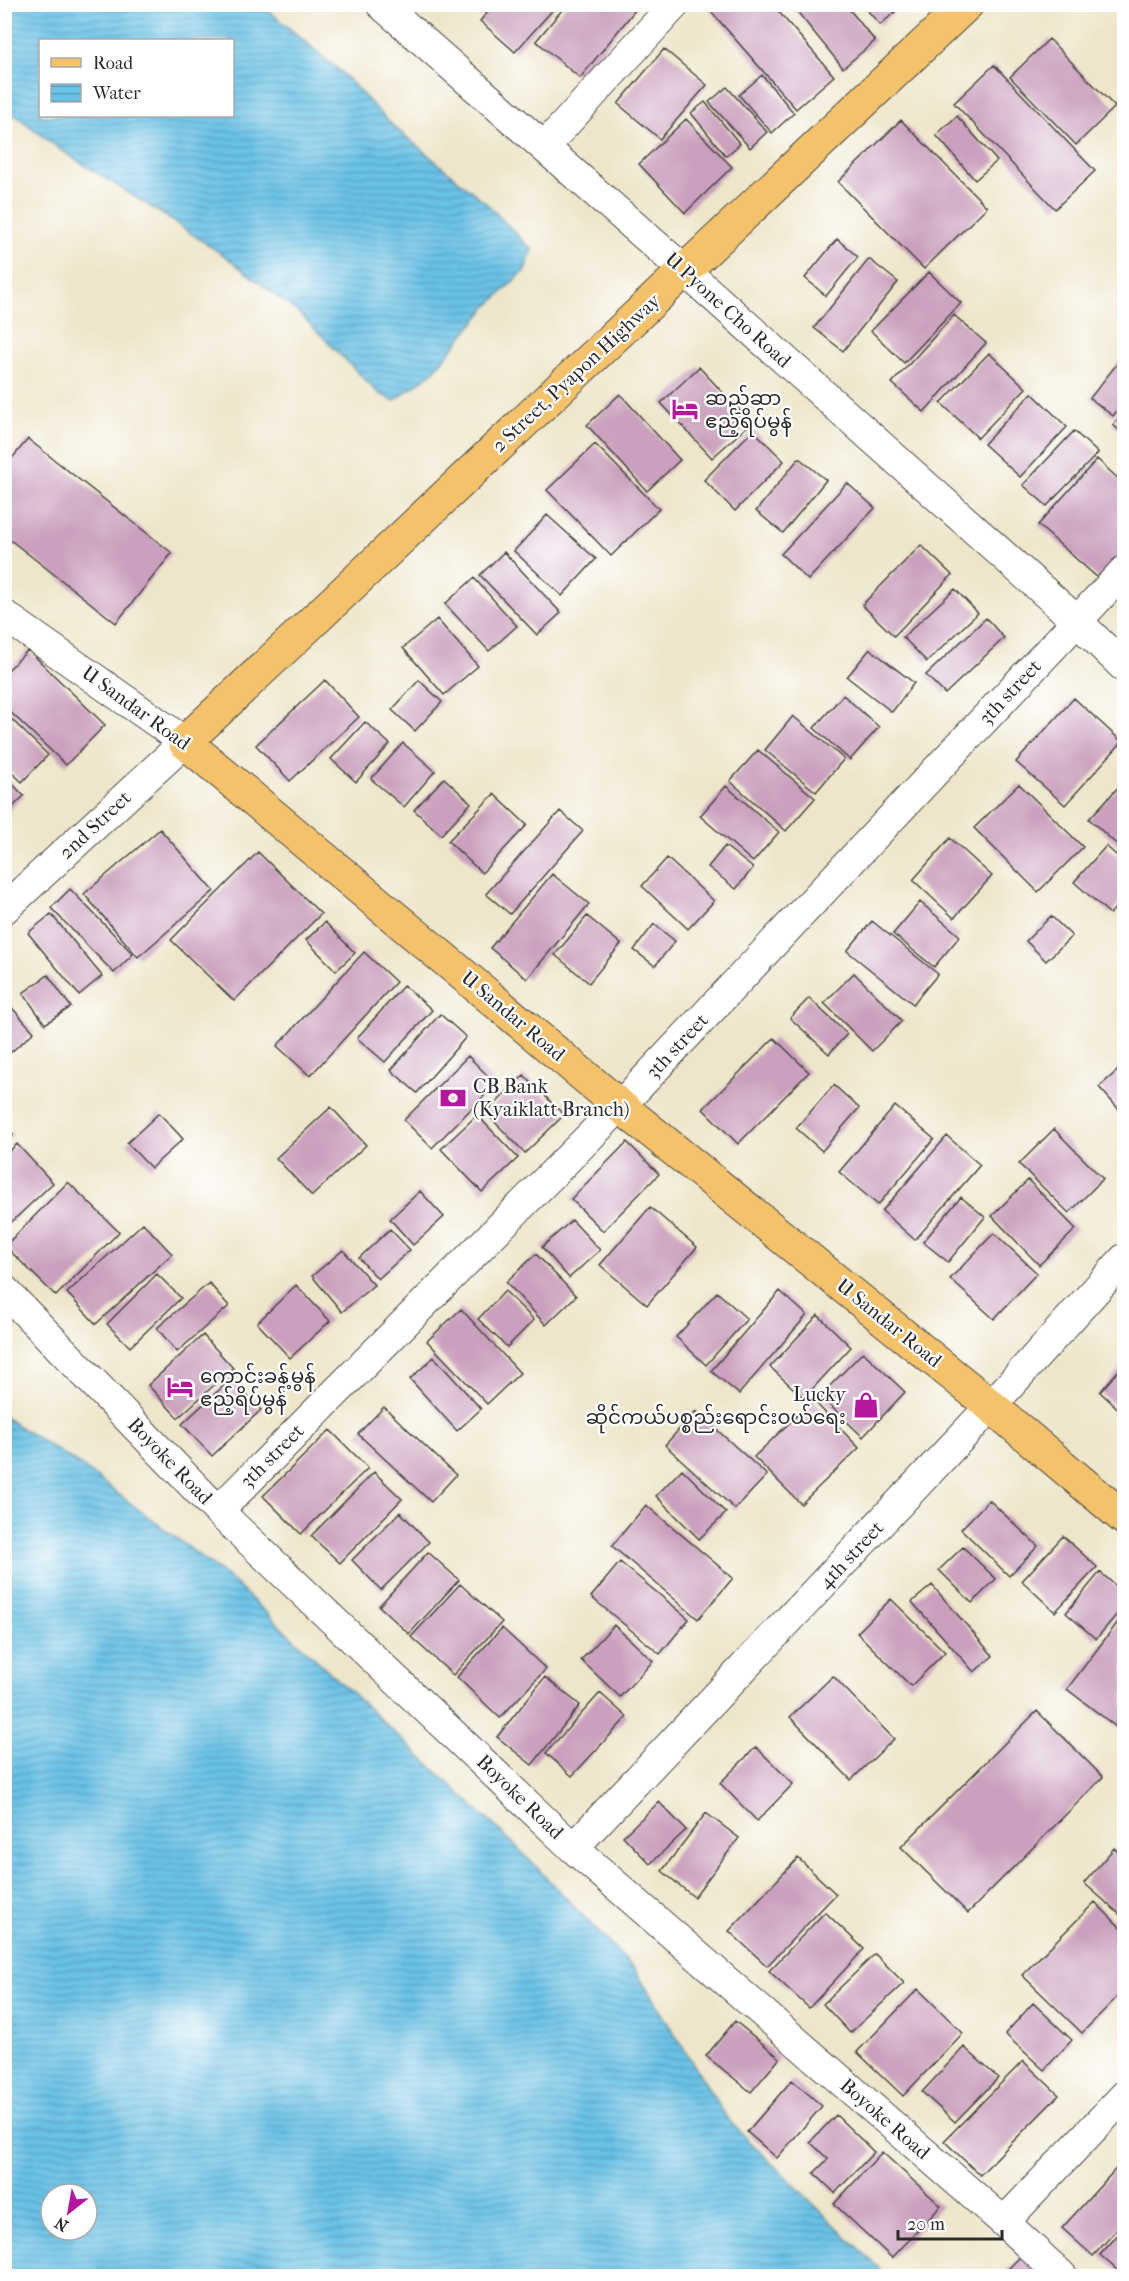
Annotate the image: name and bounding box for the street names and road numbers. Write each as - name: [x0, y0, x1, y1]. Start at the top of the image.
- street label: U Pyone Cho Road: [660, 247, 796, 373]
- street label: 2 Street, Pyapon Highway: [487, 288, 666, 457]
- street label: 3th street: [974, 655, 1046, 729]
- street label: U Sandar Road: [77, 661, 196, 756]
- street label: 2nd Street: [54, 786, 136, 864]
- street label: U Sandar Road: [456, 966, 570, 1067]
- street label: 3th street: [641, 1009, 713, 1083]
- street label: U Sandar Road: [832, 1274, 947, 1373]
- street label: Boyoke Road: [123, 1413, 218, 1510]
- street label: 3th street: [235, 1419, 309, 1493]
- street label: 4th street: [814, 1516, 888, 1594]
- street label: Boyoke Road: [472, 1750, 569, 1845]
- street label: Boyoke Road: [835, 2074, 935, 2165]

